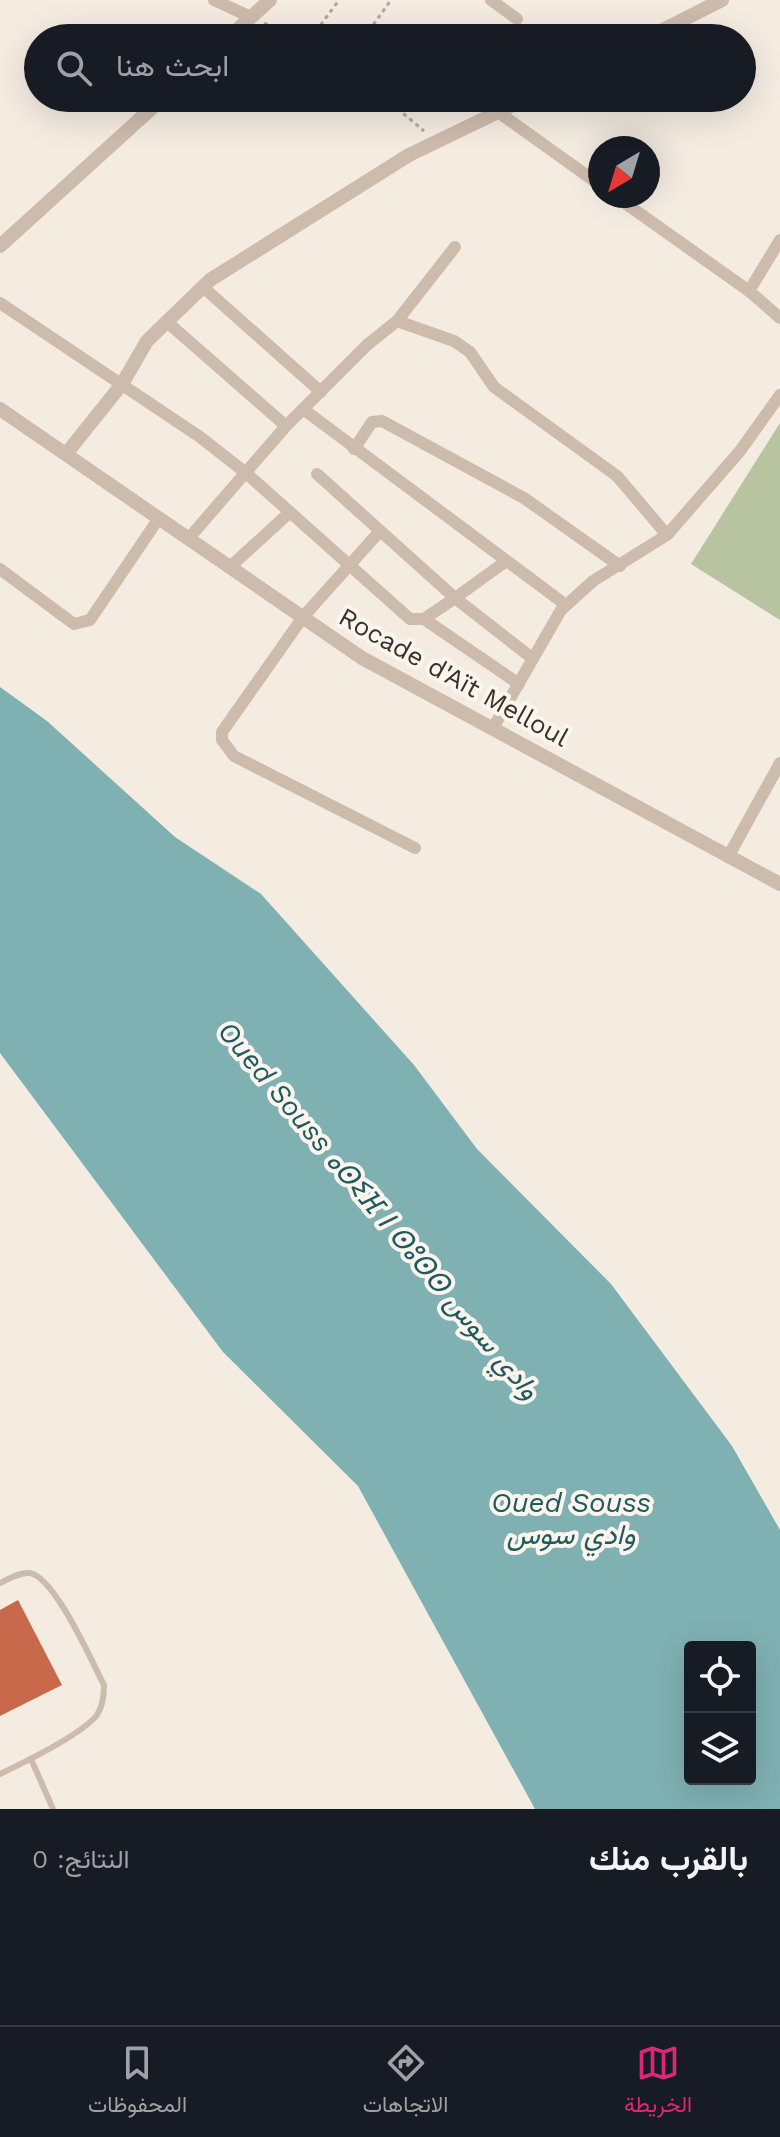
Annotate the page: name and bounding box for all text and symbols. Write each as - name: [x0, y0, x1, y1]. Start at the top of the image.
- search box: [24, 24, 756, 112]
- icon: search: [52, 46, 96, 90]
- text: ابحث هنا: [116, 48, 229, 83]
- north arrow: [588, 136, 660, 208]
- street label: Rocade d'Aït Melloul: [334, 601, 574, 753]
- water label: Oued Souss ⴰⵙⵉⴼ ⵏ ⵙⵓⵙⵙ وادي سوس: [206, 1015, 547, 1410]
- water label: Oued Souss وادي سوس: [491, 1486, 651, 1557]
- map controls: [684, 1641, 756, 1785]
- button: locate: [684, 1641, 756, 1713]
- button: layers: [684, 1713, 756, 1785]
- text: بالقرب منك: [589, 1838, 748, 1878]
- text: النتائج: 0: [32, 1844, 130, 1874]
- tab: المحفوظات: [88, 2041, 187, 2124]
- tab: الاتجاهات: [363, 2041, 448, 2124]
- tab: الخريطة: [624, 2041, 692, 2124]

